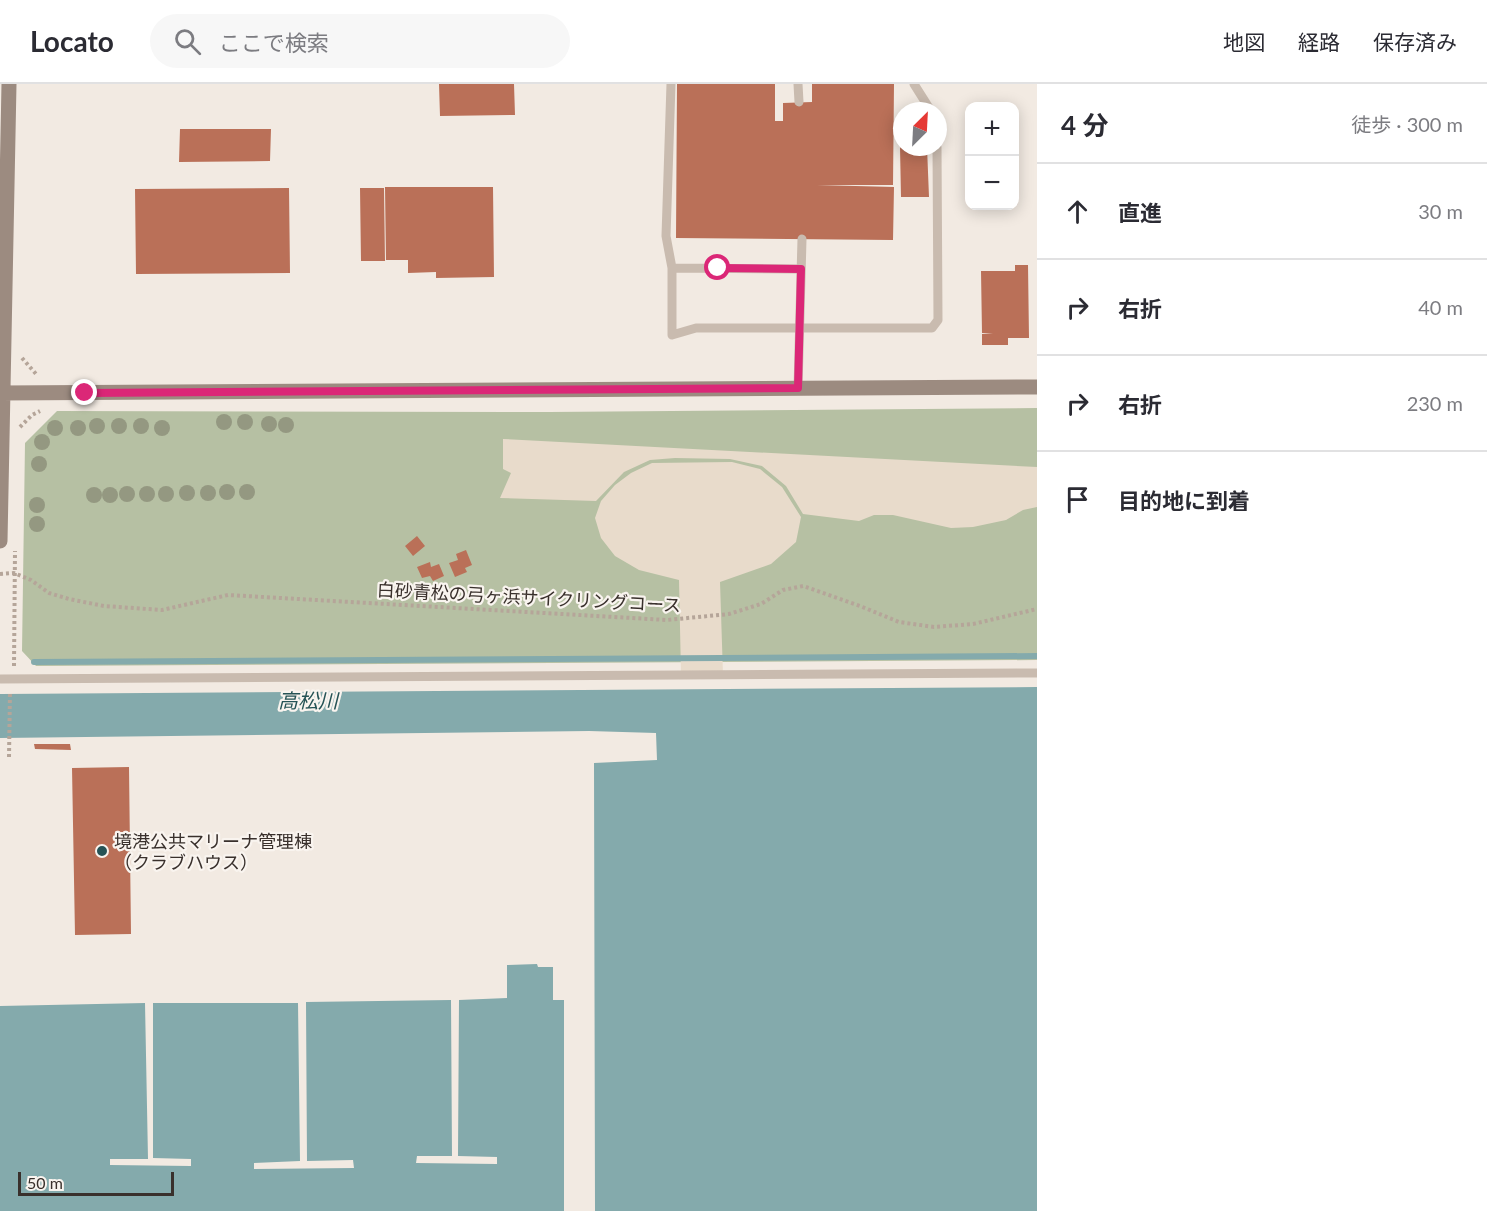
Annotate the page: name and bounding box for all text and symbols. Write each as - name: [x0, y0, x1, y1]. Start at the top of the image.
- search box: [150, 14, 570, 68]
- text: Locato: [30, 24, 114, 58]
- icon: search: [171, 25, 204, 58]
- text: ここで検索: [219, 29, 329, 56]
- text: 地図: [1223, 29, 1265, 54]
- text: 経路: [1298, 29, 1340, 54]
- text: 保存済み: [1373, 29, 1457, 54]
- north arrow: [893, 102, 947, 156]
- map controls: [965, 102, 1019, 210]
- button: +: [965, 102, 1019, 156]
- text: 4 分: [1061, 109, 1108, 141]
- text: 徒歩 · 300 m: [1351, 112, 1463, 136]
- button: −: [965, 156, 1019, 210]
- icon: ahead: [1061, 195, 1094, 228]
- text: 直進: [1118, 199, 1162, 226]
- text: 30 m: [1418, 199, 1463, 223]
- route start: [704, 254, 730, 280]
- icon: right: [1061, 291, 1094, 324]
- text: 右折: [1118, 295, 1162, 322]
- text: 40 m: [1418, 295, 1463, 319]
- route end: [71, 379, 97, 405]
- icon: right: [1061, 387, 1094, 420]
- text: 右折: [1118, 391, 1162, 418]
- text: 230 m: [1407, 391, 1463, 415]
- icon: arrive: [1061, 483, 1094, 516]
- text: 目的地に到着: [1118, 487, 1250, 514]
- street label: 白砂青松の弓ヶ浜サイクリングコース: [376, 578, 682, 616]
- water label: 高松川: [278, 688, 340, 712]
- place label: 境港公共マリーナ管理棟 （クラブハウス）: [114, 830, 312, 873]
- marker: 境港公共マリーナ管理棟 （クラブハウス）: [95, 844, 109, 858]
- scale bar: [18, 1169, 174, 1196]
- text: 50 m: [27, 1173, 63, 1192]

